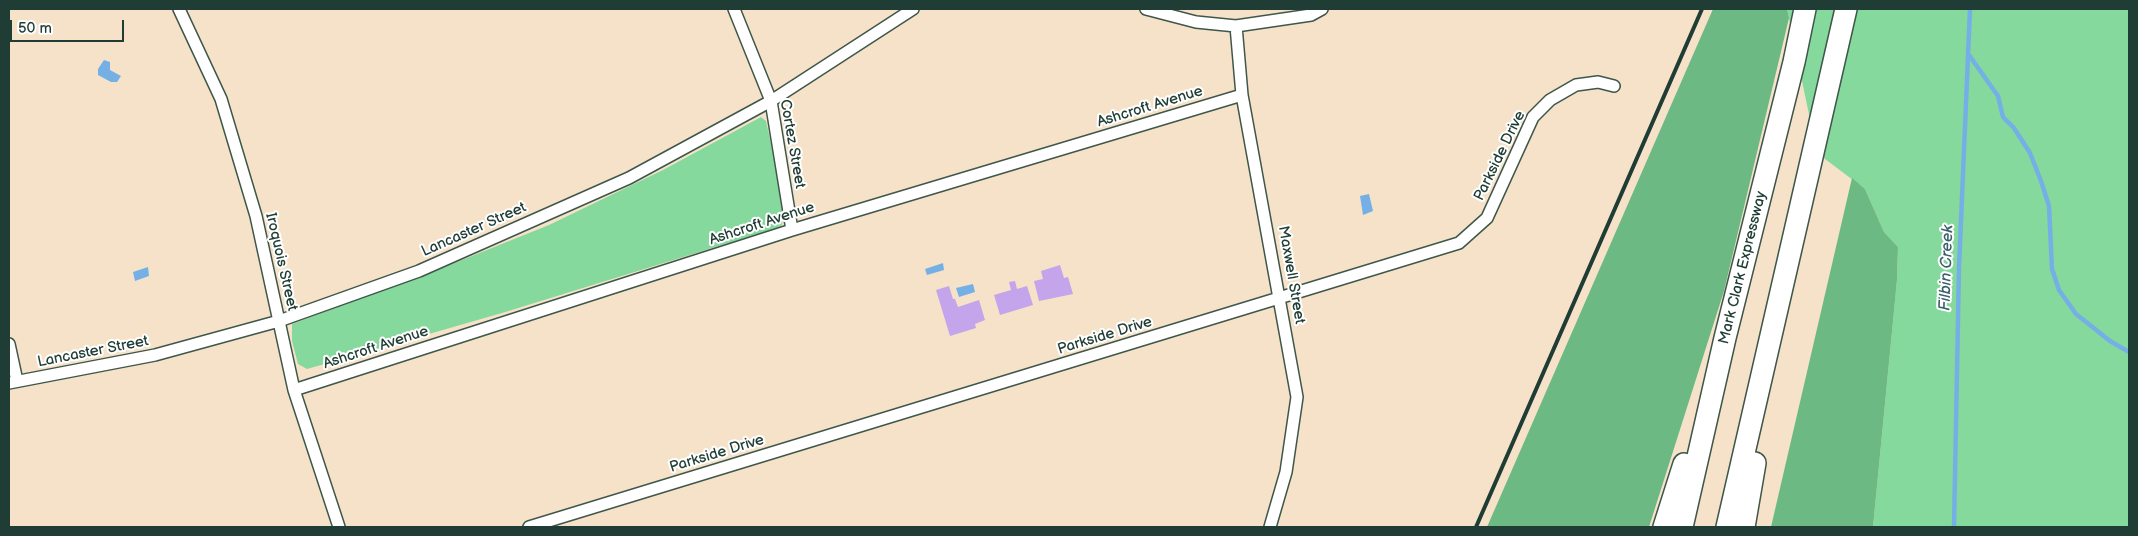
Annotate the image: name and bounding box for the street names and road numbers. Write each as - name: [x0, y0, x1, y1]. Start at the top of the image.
- street label: Ashcroft Avenue: [1095, 82, 1205, 132]
- street label: Cortez Street: [775, 98, 809, 190]
- street label: Parkside Drive: [1470, 108, 1530, 204]
- street label: Mark Clark Expressway: [1715, 190, 1771, 346]
- street label: Lancaster Street: [419, 199, 529, 261]
- street label: Ashcroft Avenue: [707, 199, 817, 249]
- street label: Iroquois Street: [261, 211, 301, 313]
- street label: Maxwell Street: [1274, 225, 1308, 325]
- street label: Parkside Drive: [1056, 313, 1154, 359]
- street label: Ashcroft Avenue: [321, 323, 431, 373]
- street label: Lancaster Street: [36, 332, 150, 372]
- street label: Parkside Drive: [668, 431, 766, 477]

